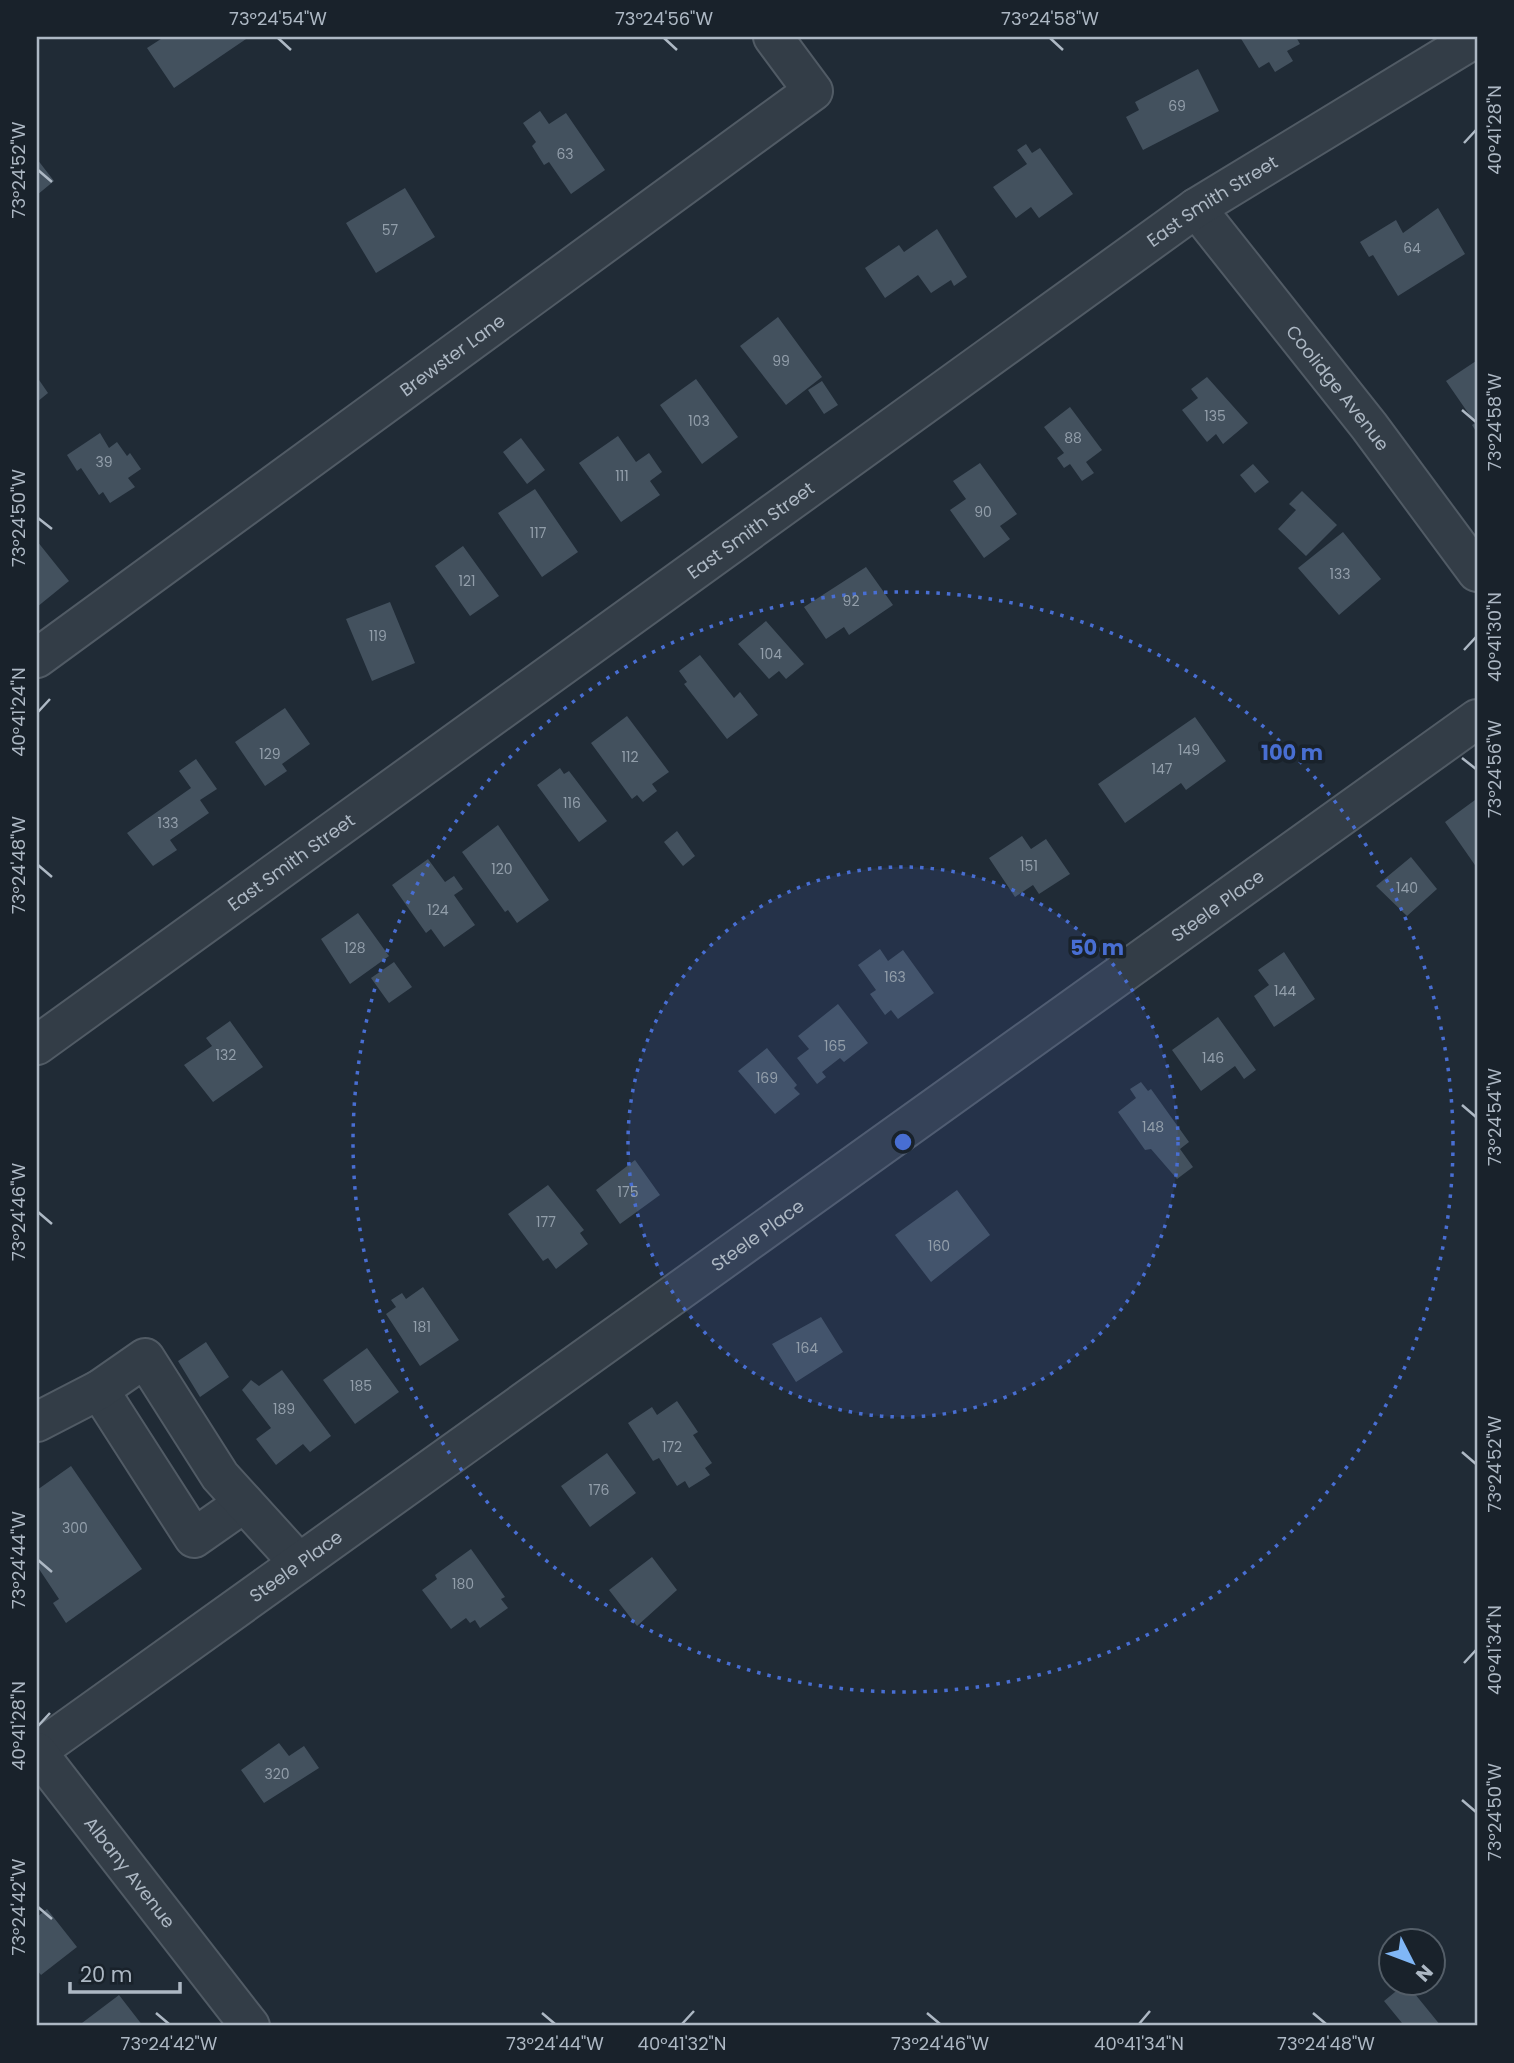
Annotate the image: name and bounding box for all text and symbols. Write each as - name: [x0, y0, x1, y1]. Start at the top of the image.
- text: 73°24'54"W: [229, 6, 327, 31]
- text: 73°24'56"W: [615, 6, 713, 31]
- text: 73°24'58"W: [1001, 6, 1099, 31]
- text: 40°41'28"N: [1482, 85, 1507, 175]
- house number: 69: [1168, 96, 1186, 116]
- text: 73°24'52"W: [6, 121, 31, 218]
- house number: 63: [556, 144, 574, 164]
- street label: East Smith Street: [1141, 149, 1282, 252]
- house number: 57: [382, 220, 399, 240]
- house number: 64: [1403, 238, 1421, 258]
- street label: Brewster Lane: [394, 308, 510, 402]
- street label: Coolidge Avenue: [1281, 319, 1395, 456]
- house number: 99: [772, 351, 790, 371]
- text: 73°24'58"W: [1482, 373, 1507, 471]
- house number: 135: [1204, 406, 1226, 426]
- house number: 103: [688, 411, 710, 431]
- house number: 88: [1064, 428, 1082, 448]
- house number: 39: [95, 452, 113, 472]
- house number: 111: [615, 466, 629, 486]
- text: 73°24'50"W: [6, 469, 31, 567]
- street label: East Smith Street: [682, 475, 819, 584]
- house number: 90: [974, 502, 992, 522]
- house number: 117: [530, 523, 547, 543]
- house number: 133: [1330, 564, 1350, 584]
- house number: 121: [458, 571, 476, 591]
- house number: 92: [843, 591, 859, 611]
- text: 40°41'30"N: [1482, 592, 1507, 682]
- house number: 119: [369, 626, 387, 646]
- house number: 104: [760, 644, 782, 664]
- text: 40°41'24"N: [6, 667, 31, 757]
- text: 73°24'56"W: [1482, 720, 1507, 818]
- text: 100 m: [1261, 738, 1323, 767]
- house number: 149: [1178, 740, 1200, 760]
- house number: 129: [259, 744, 281, 764]
- house number: 112: [621, 747, 639, 767]
- house number: 147: [1152, 759, 1173, 779]
- house number: 116: [563, 793, 581, 813]
- street label: East Smith Street: [222, 807, 359, 916]
- house number: 133: [158, 813, 178, 833]
- text: 73°24'48"W: [6, 816, 31, 914]
- house number: 151: [1020, 856, 1038, 876]
- house number: 120: [491, 859, 513, 879]
- street label: Steele Place: [1166, 863, 1269, 947]
- house number: 140: [1396, 878, 1418, 898]
- house number: 124: [427, 900, 449, 920]
- text: 50 m: [1070, 933, 1124, 962]
- house number: 128: [344, 938, 366, 958]
- house number: 163: [884, 967, 906, 987]
- house number: 144: [1274, 981, 1296, 1001]
- house number: 165: [824, 1036, 846, 1056]
- house number: 132: [216, 1045, 236, 1065]
- house number: 146: [1202, 1048, 1224, 1068]
- house number: 169: [756, 1068, 778, 1088]
- text: 73°24'54"W: [1482, 1068, 1507, 1166]
- house number: 148: [1142, 1117, 1164, 1137]
- centre of rings: [891, 1130, 915, 1154]
- text: 73°24'46"W: [6, 1163, 31, 1261]
- house number: 175: [618, 1182, 638, 1202]
- street label: Steele Place: [706, 1193, 809, 1277]
- house number: 177: [536, 1212, 556, 1232]
- house number: 160: [928, 1236, 950, 1256]
- house number: 181: [413, 1317, 431, 1337]
- house number: 164: [796, 1338, 818, 1358]
- house number: 185: [350, 1376, 372, 1396]
- house number: 189: [273, 1399, 295, 1419]
- text: 73°24'52"W: [1482, 1415, 1507, 1512]
- house number: 172: [662, 1437, 682, 1457]
- house number: 176: [588, 1480, 610, 1500]
- text: 73°24'44"W: [6, 1511, 31, 1609]
- house number: 300: [62, 1518, 88, 1538]
- street label: Steele Place: [244, 1524, 347, 1608]
- house number: 180: [452, 1574, 474, 1594]
- text: 40°41'34"N: [1482, 1605, 1507, 1695]
- text: 40°41'28"N: [6, 1681, 31, 1771]
- text: 73°24'50"W: [1482, 1763, 1507, 1861]
- house number: 320: [264, 1764, 290, 1784]
- street label: Albany Avenue: [79, 1811, 182, 1933]
- text: 73°24'42"W: [6, 1858, 31, 1955]
- north arrow: [1378, 1926, 1448, 1996]
- scale bar: [70, 1951, 180, 1995]
- text: N: [1409, 1959, 1439, 1987]
- text: 20 m: [80, 1960, 133, 1989]
- text: 73°24'42"W: [121, 2031, 218, 2056]
- text: 73°24'44"W: [506, 2031, 604, 2056]
- text: 40°41'32"N: [638, 2031, 726, 2056]
- text: 73°24'46"W: [891, 2031, 989, 2056]
- text: 40°41'34"N: [1094, 2031, 1184, 2056]
- text: 73°24'48"W: [1277, 2031, 1375, 2056]

